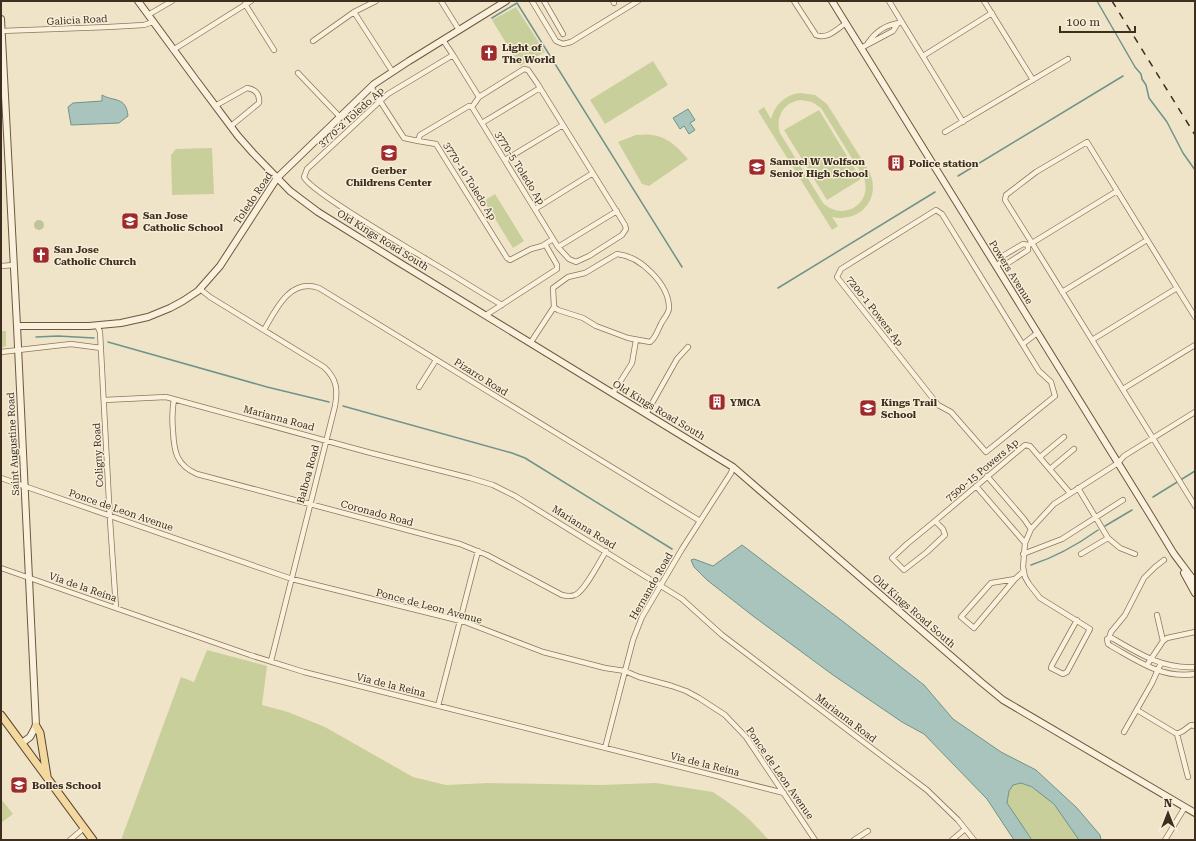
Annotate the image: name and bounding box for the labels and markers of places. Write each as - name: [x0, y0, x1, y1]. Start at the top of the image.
- place label: Light of The World: [502, 42, 555, 65]
- church icon: Light of The World: [479, 43, 499, 63]
- school or university icon: Gerber Childrens Center: [379, 143, 399, 163]
- building icon: Police station: [886, 153, 906, 173]
- place label: Samuel W Wolfson Senior High School: [770, 156, 869, 179]
- school or university icon: Samuel W Wolfson Senior High School: [747, 157, 767, 177]
- place label: Police station: [909, 158, 979, 169]
- place label: Gerber Childrens Center: [346, 165, 432, 188]
- place label: San Jose Catholic School: [143, 210, 224, 233]
- school or university icon: San Jose Catholic School: [120, 211, 140, 231]
- place label: San Jose Catholic Church: [54, 244, 136, 267]
- church icon: San Jose Catholic Church: [31, 245, 51, 265]
- building icon: YMCA: [707, 392, 727, 412]
- place label: YMCA: [730, 397, 762, 408]
- place label: Kings Trail School: [881, 397, 938, 420]
- school or university icon: Kings Trail School: [858, 398, 878, 418]
- school or university icon: Bolles School: [9, 775, 29, 795]
- place label: Bolles School: [32, 780, 102, 791]

